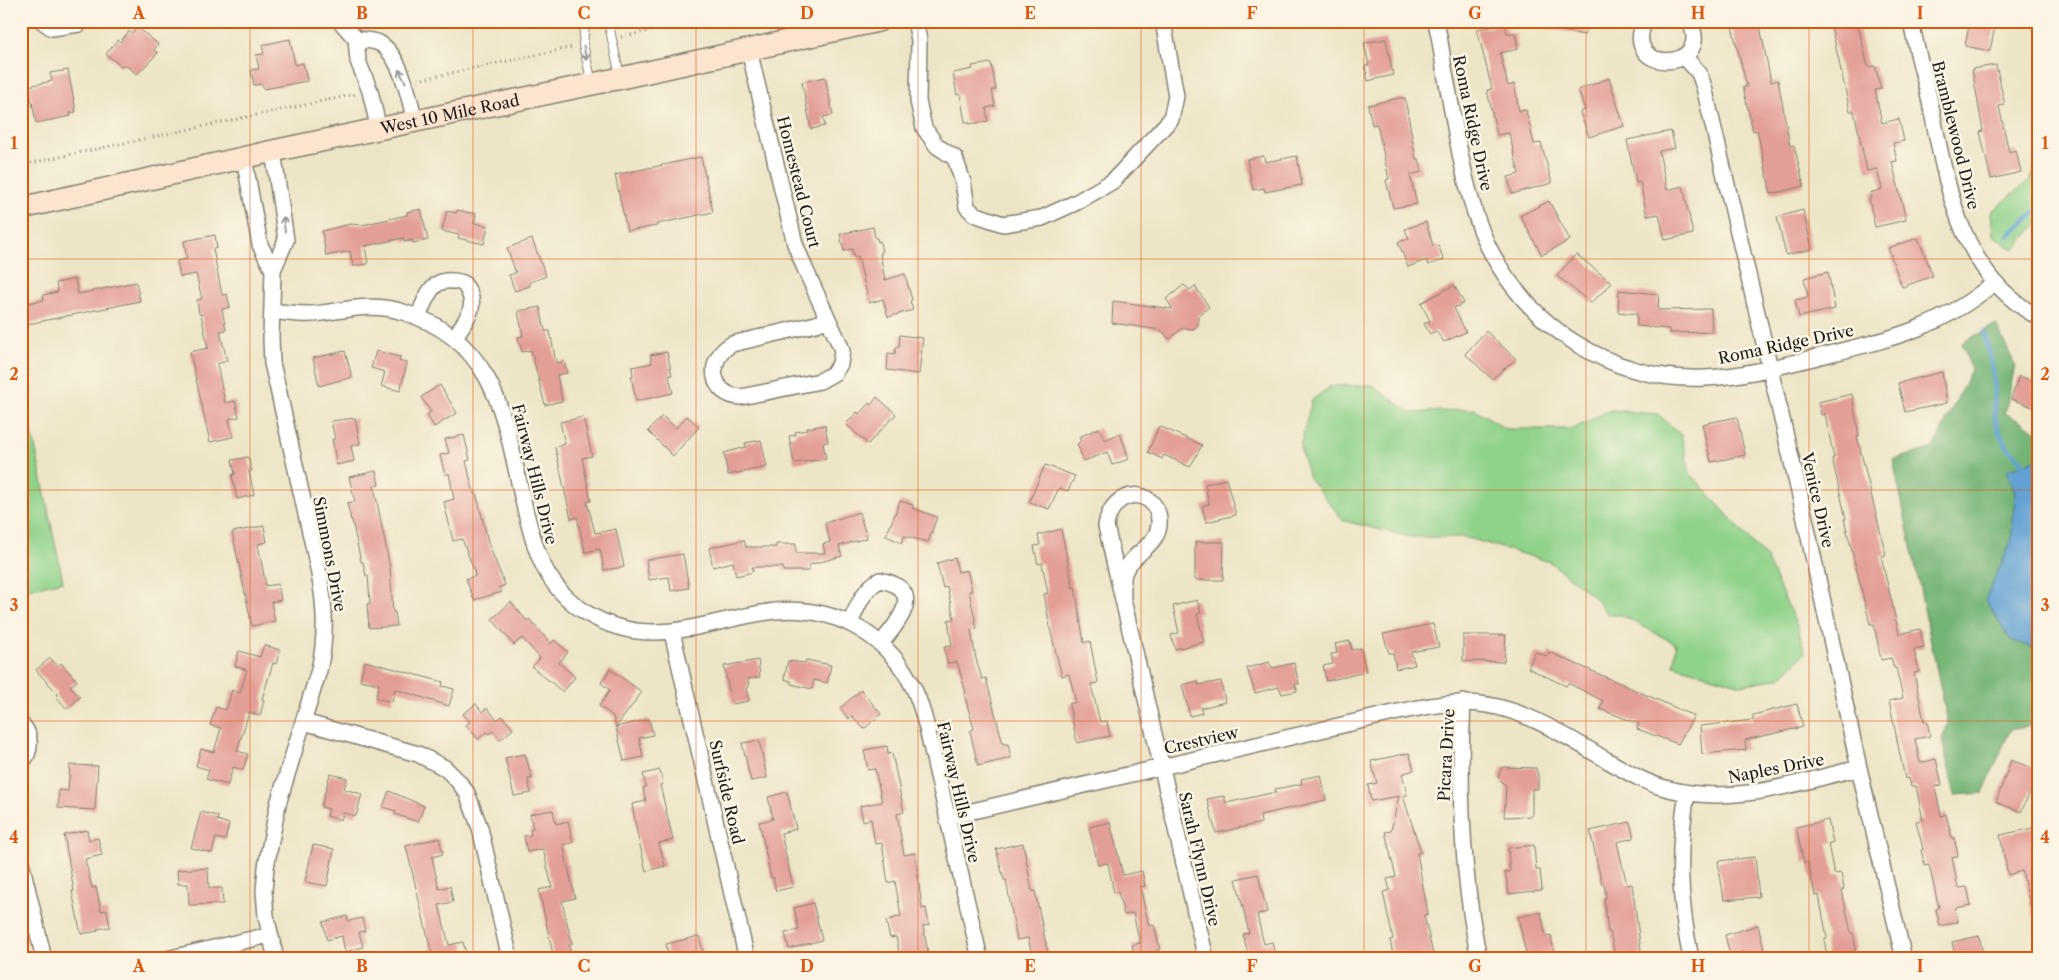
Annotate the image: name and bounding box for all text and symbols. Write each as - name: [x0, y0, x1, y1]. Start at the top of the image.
- text: A: [132, 3, 146, 23]
- text: B: [356, 3, 368, 23]
- text: C: [578, 3, 590, 23]
- text: D: [800, 3, 814, 23]
- text: E: [1024, 3, 1036, 23]
- text: F: [1247, 3, 1258, 23]
- text: G: [1468, 3, 1482, 23]
- text: H: [1691, 3, 1705, 23]
- text: I: [1917, 3, 1924, 23]
- one-way arrow: [581, 45, 590, 61]
- street label: Roma Ridge Drive: [1449, 53, 1497, 193]
- street label: Bramblewood Drive: [1928, 59, 1984, 211]
- one-way arrow: [397, 68, 407, 83]
- street label: West 10 Mile Road: [377, 90, 521, 138]
- street label: Homestead Court: [773, 114, 825, 250]
- text: 1: [10, 133, 18, 153]
- text: 1: [2041, 133, 2049, 153]
- one-way arrow: [279, 217, 289, 233]
- street label: Roma Ridge Drive: [1716, 320, 1856, 368]
- text: 2: [9, 364, 19, 384]
- text: 2: [2040, 364, 2050, 384]
- street label: Fairway Hills Drive: [508, 402, 562, 546]
- street label: Venice Drive: [1797, 449, 1839, 550]
- street label: Simmons Drive: [309, 495, 351, 613]
- text: 3: [9, 595, 19, 615]
- text: 3: [2040, 595, 2050, 615]
- street label: Picara Drive: [1434, 708, 1458, 802]
- street label: Fairway Hills Drive: [933, 719, 985, 865]
- street label: Crestview: [1162, 722, 1241, 758]
- street label: Surfside Road: [705, 738, 749, 846]
- street label: Naples Drive: [1726, 749, 1826, 787]
- street label: Sarah Flynn Drive: [1175, 790, 1225, 928]
- text: 4: [9, 827, 19, 847]
- text: 4: [2040, 827, 2050, 847]
- text: A: [132, 956, 146, 976]
- text: B: [356, 956, 368, 976]
- text: C: [578, 956, 590, 976]
- text: D: [800, 956, 814, 976]
- text: E: [1024, 956, 1036, 976]
- text: F: [1247, 956, 1258, 976]
- text: G: [1468, 956, 1482, 976]
- text: H: [1691, 956, 1705, 976]
- text: I: [1917, 956, 1924, 976]

